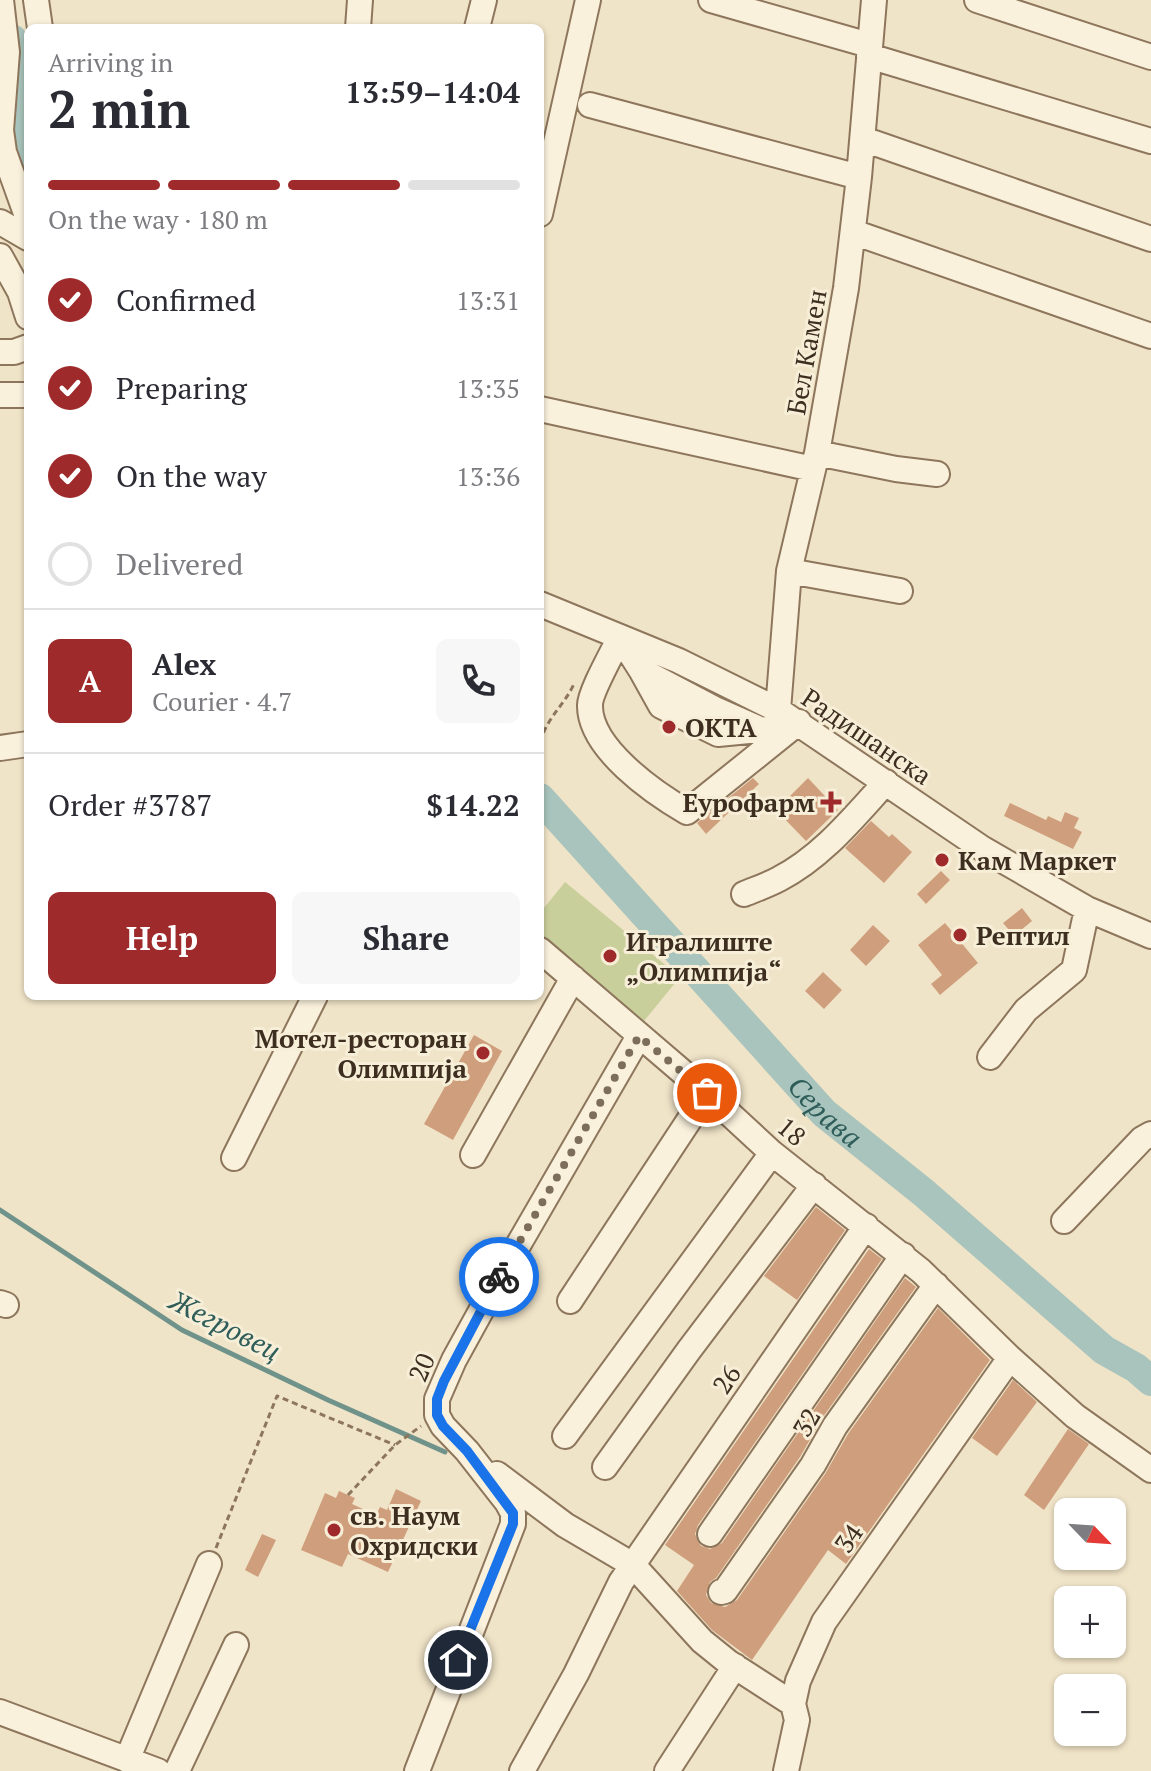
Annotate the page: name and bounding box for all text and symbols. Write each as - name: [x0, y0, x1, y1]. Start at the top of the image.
- text: Arriving in: [48, 45, 173, 79]
- text: 13:59–14:04: [345, 72, 520, 112]
- text: 2 min: [48, 74, 190, 143]
- text: On the way · 180 m: [48, 202, 268, 236]
- icon: check: [48, 278, 92, 322]
- text: Confirmed: [116, 280, 256, 320]
- text: 13:31: [456, 283, 520, 317]
- street label: Бел Камен: [778, 287, 834, 417]
- icon: check: [48, 366, 92, 410]
- text: Preparing: [116, 368, 247, 408]
- text: 13:35: [456, 371, 520, 405]
- icon: check: [48, 454, 92, 498]
- text: On the way: [116, 456, 267, 496]
- text: 13:36: [456, 459, 520, 493]
- text: Delivered: [116, 544, 243, 584]
- button: phone: [436, 639, 520, 723]
- text: Alex: [152, 644, 216, 684]
- text: A: [79, 661, 101, 701]
- street label: Радишанска: [796, 680, 938, 792]
- text: Courier · 4.7: [152, 684, 292, 718]
- place label: OKTA: [685, 710, 757, 744]
- marker: OKTA: [660, 718, 678, 736]
- text: Order #3787: [48, 785, 212, 825]
- text: $14.22: [426, 785, 520, 825]
- place label: Еурофарм: [683, 785, 815, 819]
- marker: Еурофарм: [822, 793, 840, 811]
- place label: Кам Маркет: [958, 843, 1116, 877]
- marker: Кам Маркет: [933, 851, 951, 869]
- button: Help: [48, 892, 276, 984]
- button: Share: [292, 892, 520, 984]
- place label: Рептил: [976, 918, 1070, 952]
- place label: Игралиште „Олимпија“: [626, 924, 782, 988]
- marker: Рептил: [951, 926, 969, 944]
- marker: Игралиште „Олимпија“: [601, 947, 619, 965]
- place label: Мотел-ресторан Олимпија: [255, 1021, 468, 1085]
- marker: Мотел-ресторан Олимпија: [474, 1044, 492, 1062]
- pin: [673, 1059, 741, 1127]
- water label: Серава: [780, 1068, 870, 1155]
- icon: bag: [685, 1071, 729, 1115]
- street label: 18: [770, 1109, 814, 1153]
- courier: [459, 1237, 539, 1317]
- icon: bike: [477, 1255, 521, 1299]
- water label: Жегровец: [161, 1280, 287, 1369]
- street label: 20: [400, 1348, 442, 1386]
- street label: 26: [704, 1358, 748, 1400]
- street label: 32: [784, 1401, 828, 1443]
- place label: св. Наум Охридски: [350, 1498, 478, 1562]
- north arrow: [1054, 1498, 1126, 1570]
- map controls: [1054, 1498, 1126, 1746]
- street label: 34: [826, 1517, 870, 1559]
- marker: св. Наум Охридски: [325, 1521, 343, 1539]
- button: +: [1054, 1586, 1126, 1658]
- pin: [424, 1626, 492, 1694]
- icon: home: [436, 1638, 480, 1682]
- button: −: [1054, 1674, 1126, 1746]

